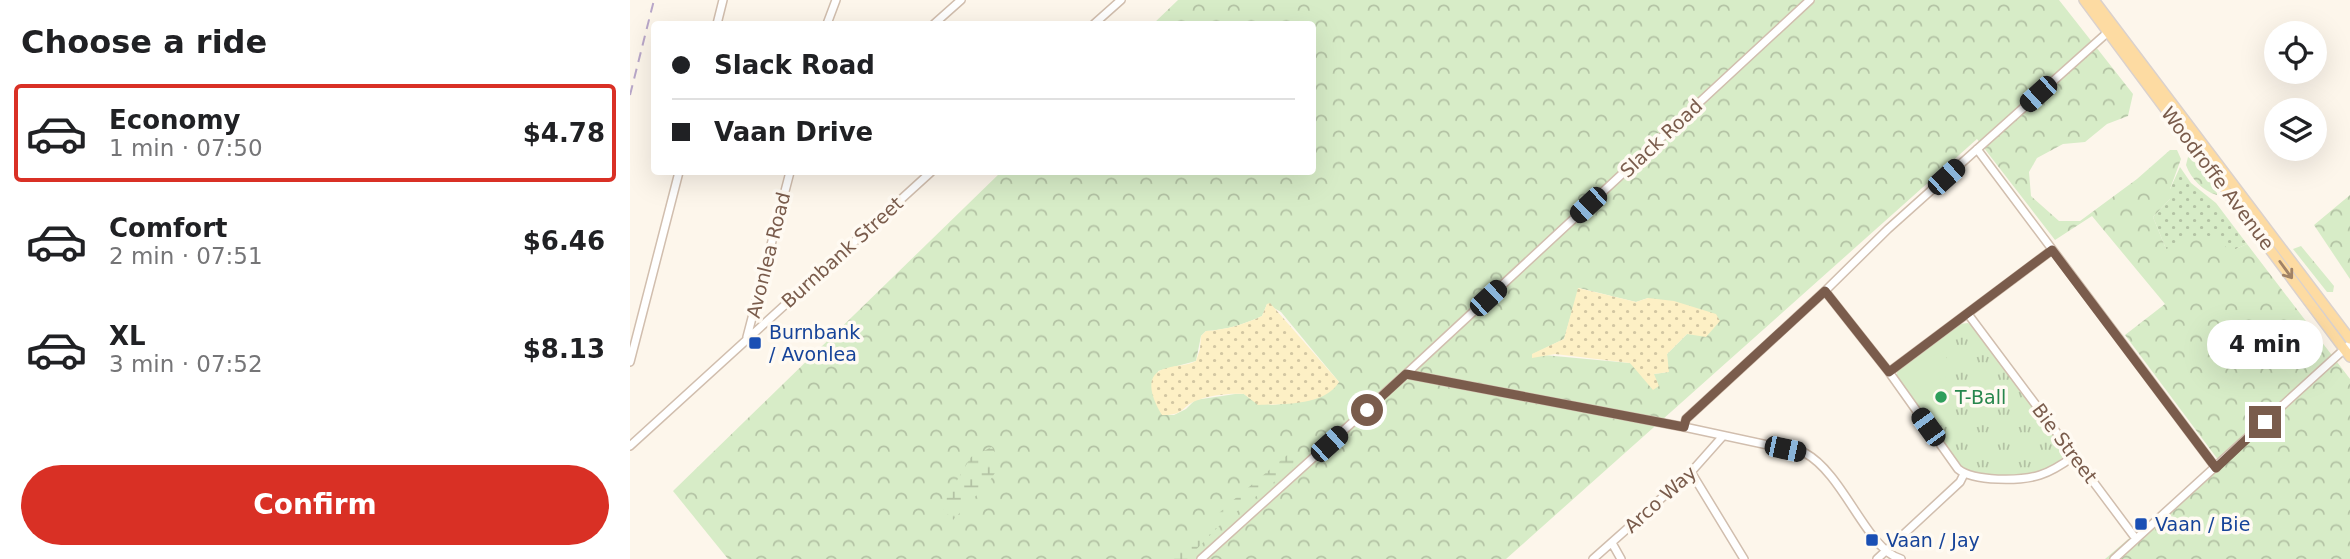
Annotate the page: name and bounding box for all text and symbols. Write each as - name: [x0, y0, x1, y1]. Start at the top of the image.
- map controls: [2264, 21, 2327, 161]
- button: locate: [2264, 21, 2327, 84]
- text: Choose a ride: [21, 23, 267, 61]
- text: Slack Road: [714, 50, 875, 80]
- car: [2016, 72, 2061, 116]
- street label: Slack Road: [1615, 94, 1707, 182]
- button: layers: [2264, 98, 2327, 161]
- icon: car: [25, 102, 88, 165]
- street label: Woodroffe Avenue: [2157, 102, 2279, 254]
- text: Economy: [109, 105, 240, 135]
- text: Vaan Drive: [714, 117, 873, 147]
- text: $4.78: [523, 118, 605, 148]
- text: 1 min · 07:50: [109, 135, 263, 161]
- car: [1924, 155, 1969, 199]
- car: [1566, 183, 1611, 227]
- street label: Avonlea Road: [742, 190, 794, 320]
- street label: Burnbank Street: [777, 192, 907, 312]
- icon: car: [25, 210, 88, 273]
- text: Comfort: [109, 213, 227, 243]
- text: $6.46: [523, 226, 605, 256]
- text: 2 min · 07:51: [109, 243, 263, 269]
- one-way arrow: [2278, 261, 2293, 280]
- car: [1466, 276, 1511, 320]
- icon: car: [25, 318, 88, 381]
- callout: 4 min: [2207, 320, 2323, 370]
- text: XL: [109, 321, 146, 351]
- place label: Burnbank / Avonlea: [769, 321, 860, 365]
- text: 4 min: [2229, 331, 2301, 357]
- text: $8.13: [523, 334, 605, 364]
- marker: Burnbank / Avonlea: [747, 335, 763, 351]
- text: 3 min · 07:52: [109, 351, 263, 377]
- place label: T-Ball: [1954, 386, 2006, 408]
- marker: T-Ball: [1933, 389, 1949, 405]
- route start: [1351, 394, 1383, 426]
- street label: Bie Street: [2028, 399, 2102, 487]
- car: [1908, 404, 1949, 450]
- route end: [2249, 406, 2281, 438]
- car: [1307, 422, 1352, 466]
- car: [1763, 434, 1808, 464]
- street label: Arco Way: [1620, 461, 1700, 537]
- button: Confirm: [21, 465, 609, 545]
- place label: Vaan / Bie: [2155, 513, 2250, 535]
- marker: Vaan / Bie: [2133, 516, 2149, 532]
- place label: Vaan / Jay: [1886, 529, 1980, 551]
- marker: Vaan / Jay: [1864, 532, 1880, 548]

